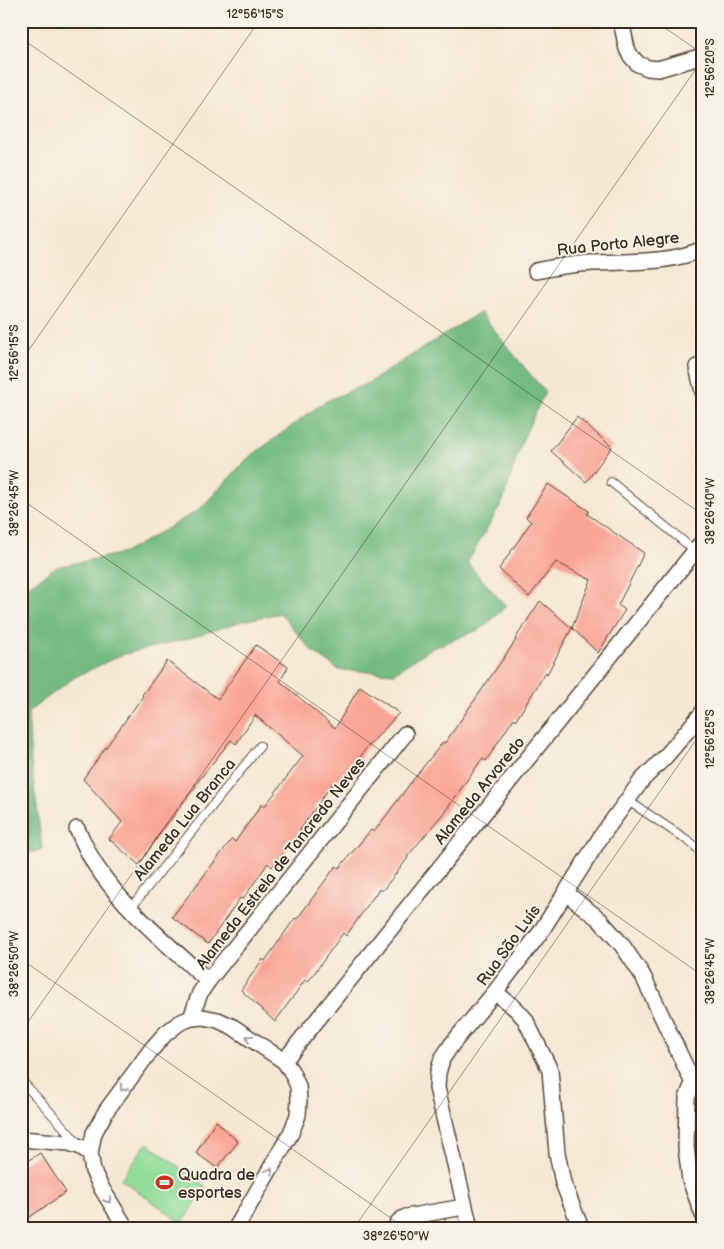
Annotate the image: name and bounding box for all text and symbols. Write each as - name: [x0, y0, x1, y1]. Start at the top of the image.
- text: 12°56'15"S: [226, 7, 284, 22]
- text: 12°56'20"S: [703, 38, 718, 98]
- street label: Rua Porto Alegre: [556, 229, 681, 260]
- text: 12°56'15"S: [7, 324, 22, 382]
- text: 38°26'45"W: [7, 470, 22, 536]
- text: 38°26'40"W: [703, 478, 718, 544]
- text: 12°56'25"S: [703, 709, 718, 769]
- street label: Alameda Arvoredo: [431, 733, 529, 849]
- street label: Alameda Estrela de Tancredo Neves: [193, 754, 370, 974]
- street label: Alameda Lua Branca: [130, 755, 240, 885]
- street label: Rua São Luís: [473, 902, 545, 990]
- text: 38°26'50"W: [7, 931, 22, 997]
- text: 38°26'45"W: [703, 938, 718, 1004]
- one-way arrow: [245, 1035, 255, 1044]
- one-way arrow: [120, 1082, 129, 1092]
- place label: Quadra de esportes: [178, 1166, 256, 1203]
- one-way arrow: [263, 1167, 273, 1176]
- sports icon: Quadra de esportes: [154, 1173, 174, 1193]
- one-way arrow: [102, 1195, 112, 1204]
- text: 38°26'50"W: [363, 1229, 429, 1244]

